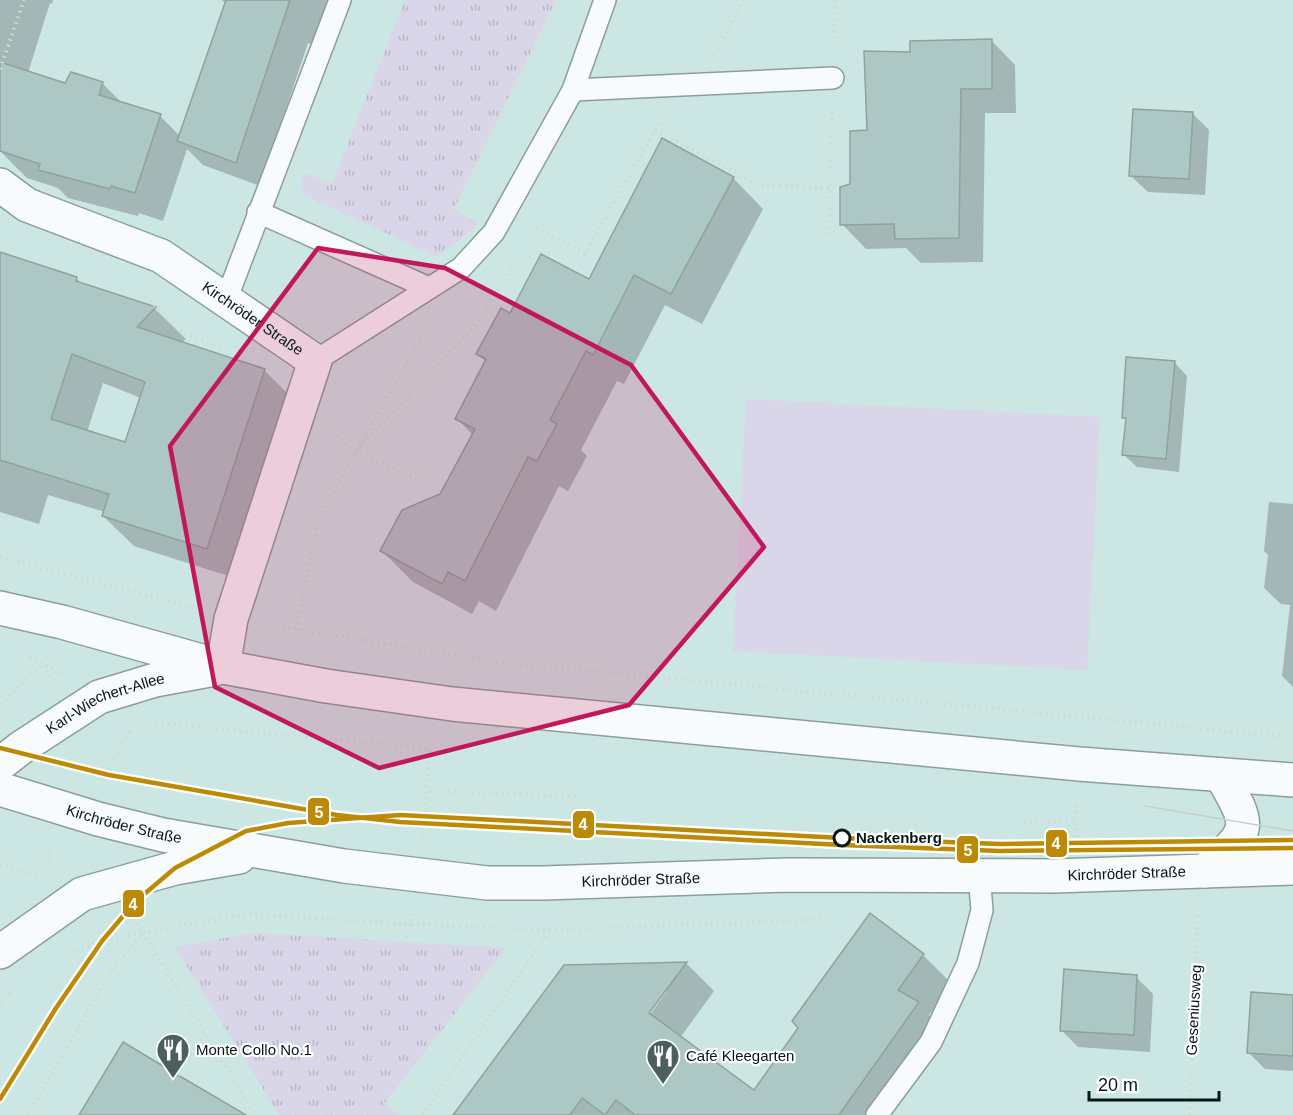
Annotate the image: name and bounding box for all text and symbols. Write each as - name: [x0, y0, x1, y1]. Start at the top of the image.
- street label: Kirchröder Straße: [199, 278, 307, 359]
- street label: Karl-Wiechert-Allee: [43, 669, 166, 737]
- line badge: 5: [307, 797, 330, 826]
- street label: Kirchröder Straße: [64, 801, 183, 846]
- text: 5: [315, 804, 324, 821]
- line badge: 4: [572, 810, 595, 839]
- text: 4: [579, 816, 588, 833]
- marker: Nackenberg: [833, 829, 851, 847]
- place label: Nackenberg: [856, 829, 942, 846]
- line badge: 4: [1045, 829, 1068, 858]
- line badge: 5: [956, 835, 979, 864]
- text: 4: [1052, 835, 1061, 852]
- text: 5: [964, 842, 973, 859]
- street label: Kirchröder Straße: [1067, 863, 1186, 884]
- street label: Kirchröder Straße: [581, 869, 700, 890]
- line badge: 4: [122, 889, 145, 918]
- text: 4: [129, 896, 138, 913]
- street label: Geseniusweg: [1183, 964, 1204, 1056]
- restaurant icon: Monte Collo No.1: [155, 1032, 191, 1079]
- restaurant icon: Café Kleegarten: [645, 1038, 681, 1085]
- place label: Monte Collo No.1: [196, 1041, 312, 1058]
- place label: Café Kleegarten: [686, 1047, 794, 1064]
- scale bar: [1089, 1064, 1220, 1102]
- text: 20 m: [1098, 1075, 1138, 1095]

